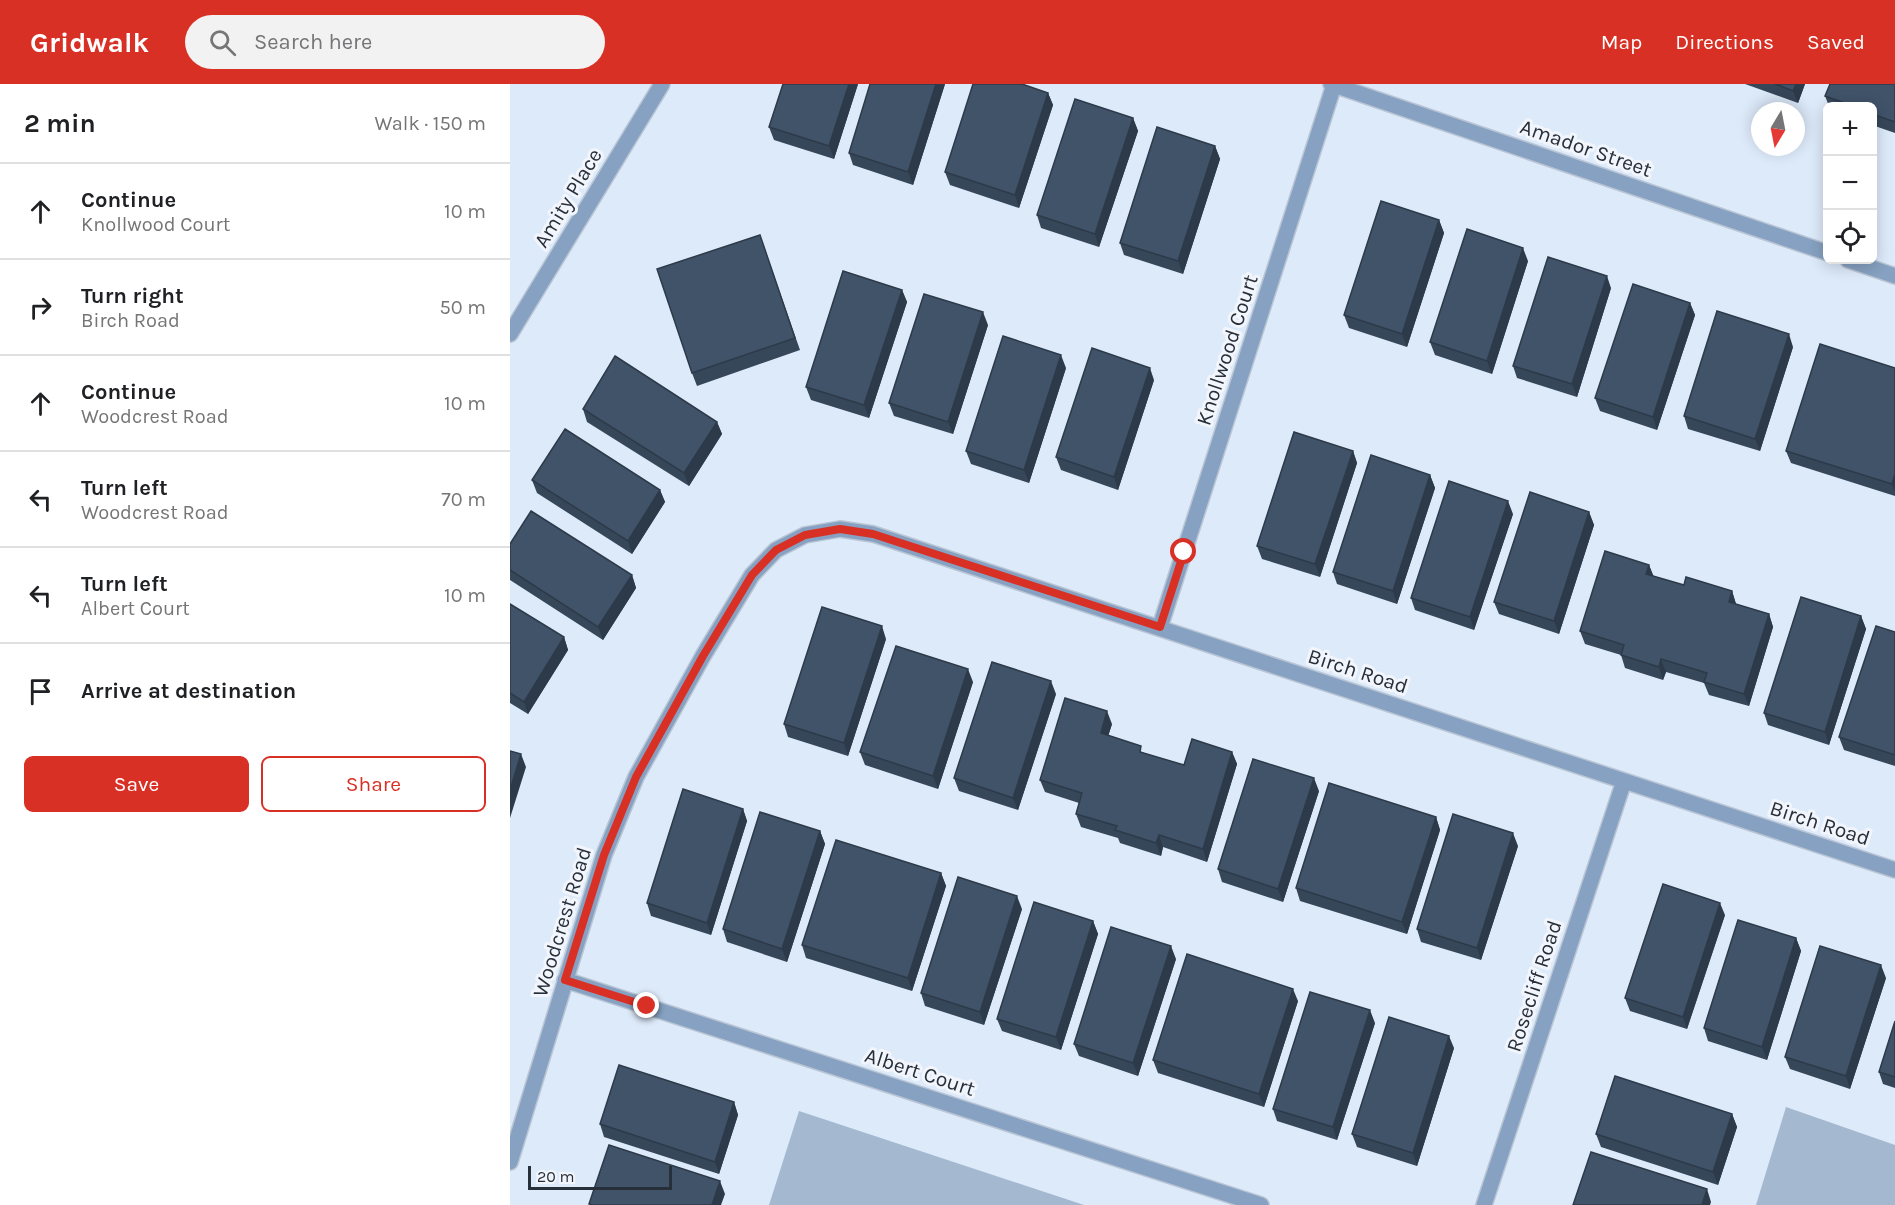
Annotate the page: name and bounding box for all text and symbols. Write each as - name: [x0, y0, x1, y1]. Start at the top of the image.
- search box: [185, 15, 605, 69]
- text: Gridwalk: [30, 26, 149, 59]
- icon: search: [206, 26, 239, 59]
- text: Search here: [254, 29, 372, 55]
- text: Map: [1601, 30, 1642, 54]
- text: Directions: [1675, 30, 1774, 54]
- text: Saved: [1807, 30, 1865, 54]
- north arrow: [1751, 102, 1805, 156]
- map controls: [1823, 102, 1877, 264]
- button: +: [1823, 102, 1877, 156]
- text: 2 min: [24, 108, 96, 139]
- text: Walk · 150 m: [375, 112, 486, 135]
- street label: Amador Street: [1517, 114, 1655, 182]
- street label: Amity Place: [529, 144, 607, 252]
- button: −: [1823, 156, 1877, 210]
- text: Continue: [81, 187, 176, 213]
- icon: ahead: [24, 195, 57, 228]
- text: 10 m: [444, 200, 486, 223]
- button: locate: [1823, 210, 1877, 264]
- text: Knollwood Court: [81, 213, 230, 236]
- street label: Knollwood Court: [1191, 272, 1263, 428]
- text: Turn right: [81, 283, 184, 309]
- icon: right: [24, 291, 57, 324]
- text: 50 m: [439, 296, 486, 319]
- text: Birch Road: [81, 309, 180, 332]
- text: Continue: [81, 379, 176, 405]
- icon: ahead: [24, 387, 57, 420]
- text: 10 m: [444, 392, 486, 415]
- text: Woodcrest Road: [81, 405, 229, 428]
- text: Turn left: [81, 475, 168, 501]
- icon: left: [24, 483, 57, 516]
- text: 70 m: [441, 488, 486, 511]
- text: Woodcrest Road: [81, 501, 229, 524]
- route start: [1170, 538, 1196, 564]
- text: Turn left: [81, 571, 168, 597]
- icon: left: [24, 579, 57, 612]
- text: 10 m: [444, 584, 486, 607]
- text: Albert Court: [81, 597, 190, 620]
- street label: Birch Road: [1305, 644, 1411, 698]
- icon: arrive: [24, 675, 57, 708]
- text: Arrive at destination: [81, 678, 296, 704]
- button: Save: [24, 756, 249, 812]
- button: Share: [261, 756, 486, 812]
- street label: Birch Road: [1767, 796, 1873, 850]
- street label: Woodcrest Road: [528, 844, 596, 1000]
- street label: Rosecliff Road: [1501, 917, 1567, 1055]
- route end: [633, 992, 659, 1018]
- street label: Albert Court: [862, 1043, 978, 1101]
- scale bar: [528, 1163, 672, 1190]
- text: 20 m: [537, 1167, 575, 1186]

